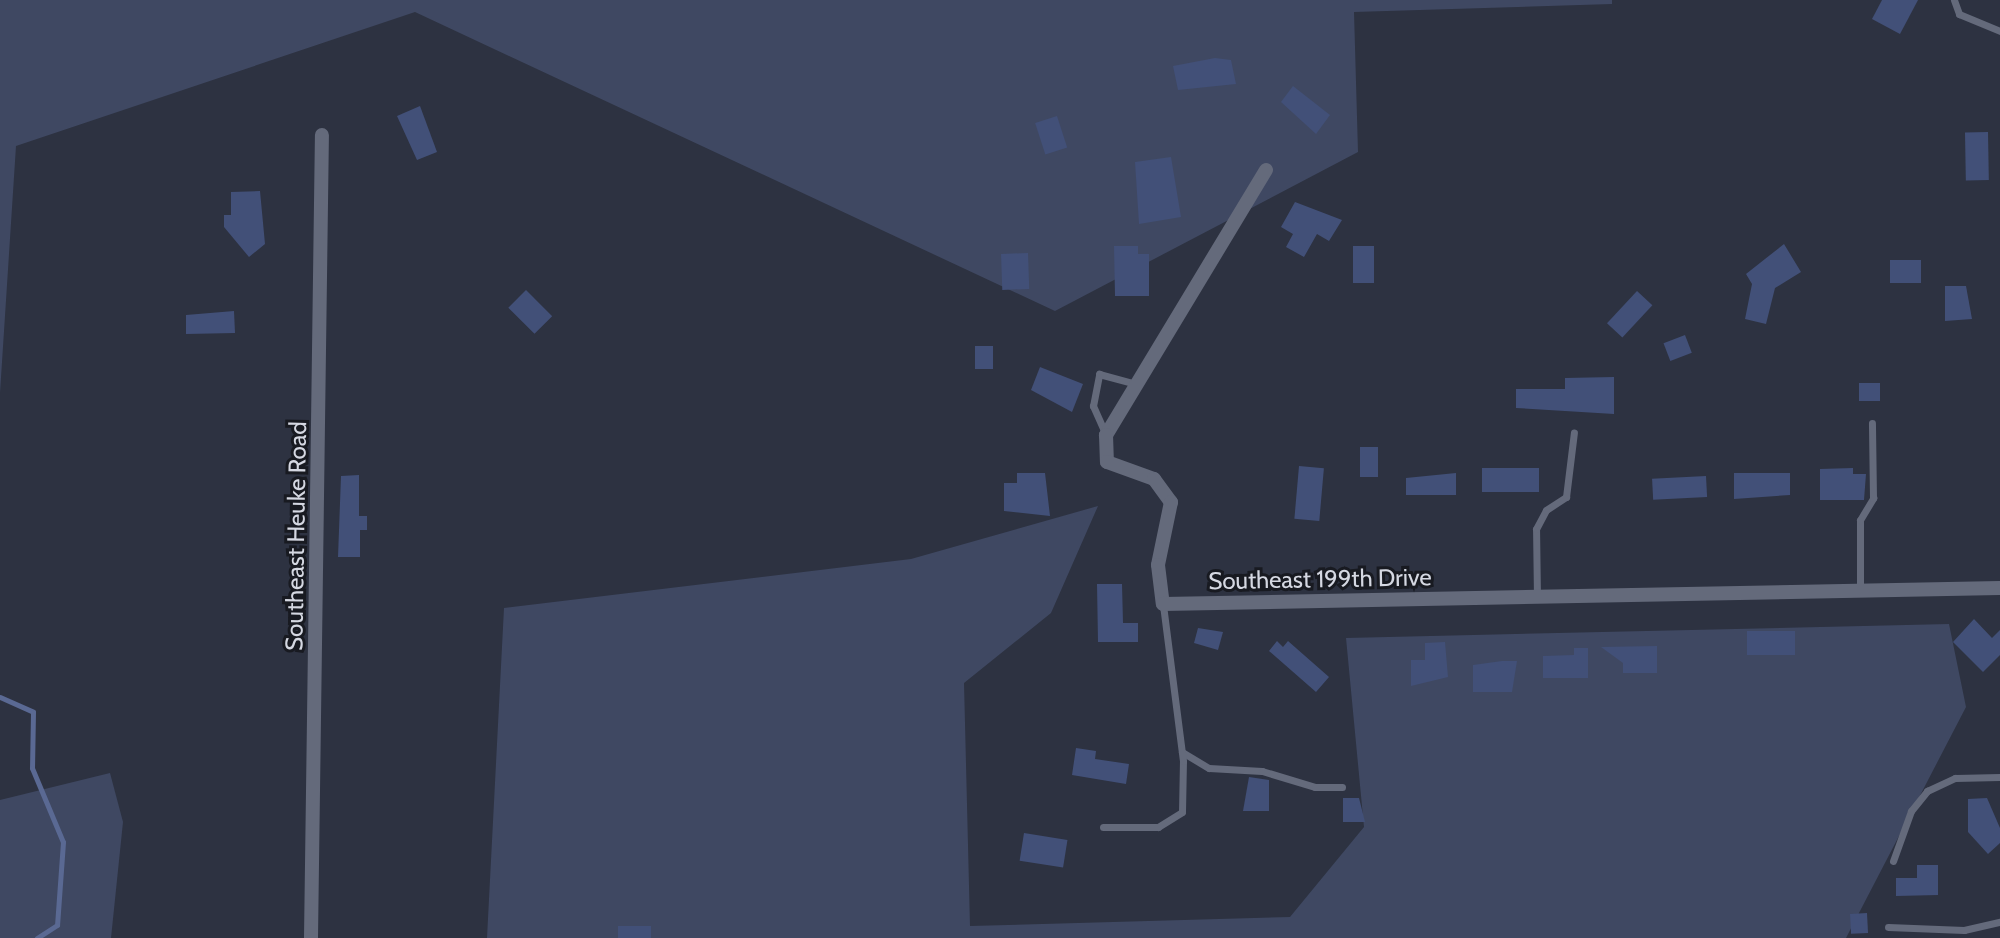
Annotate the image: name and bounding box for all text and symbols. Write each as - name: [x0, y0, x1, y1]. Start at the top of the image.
- street label: Southeast Heuke Road: [280, 421, 312, 651]
- street label: Southeast 199th Drive: [1208, 563, 1432, 595]

